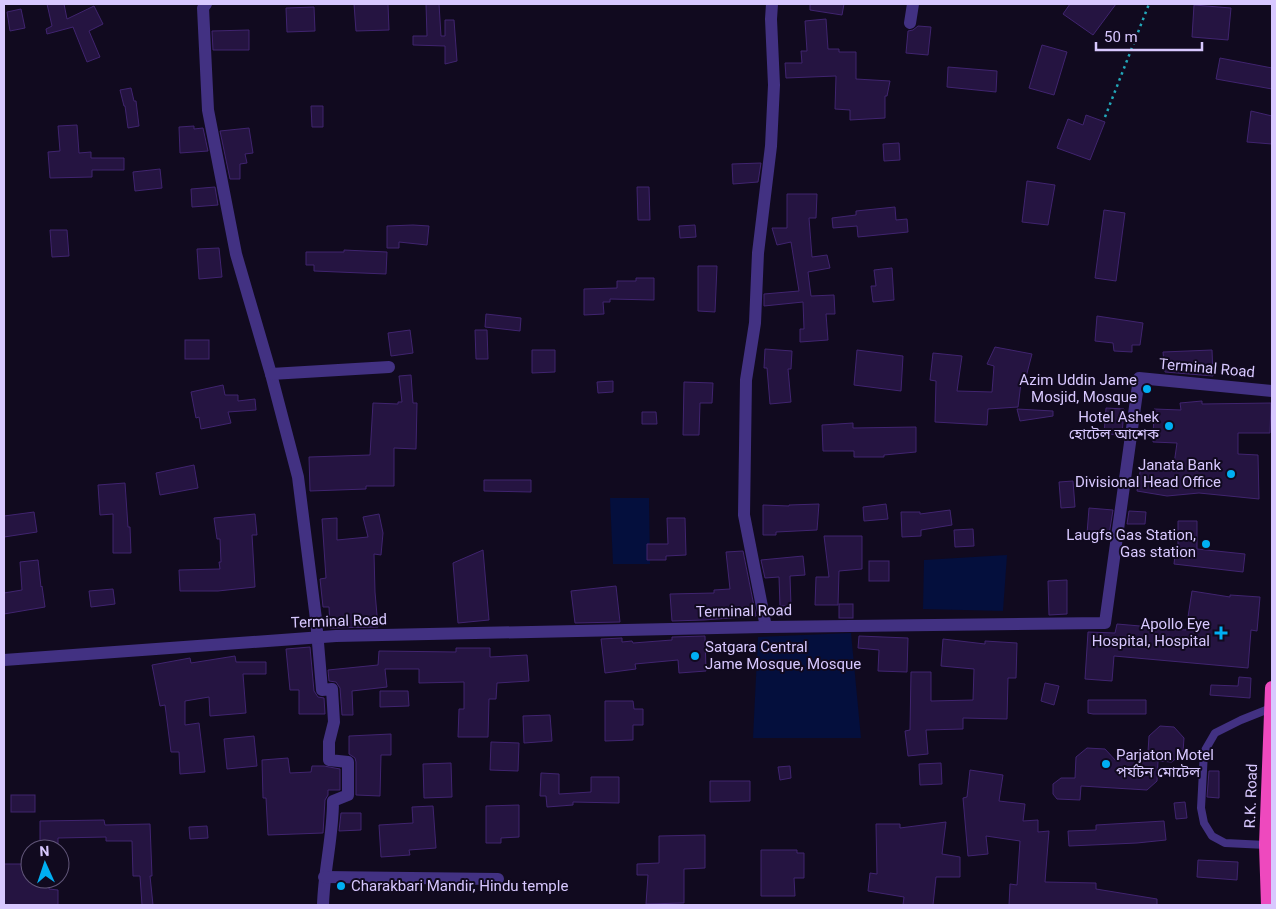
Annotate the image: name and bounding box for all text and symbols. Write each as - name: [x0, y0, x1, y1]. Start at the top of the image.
- scale bar: [1096, 20, 1202, 52]
- text: 50 m: [1104, 28, 1138, 46]
- street label: Terminal Road: [1158, 355, 1256, 381]
- place label: Azim Uddin Jame Mosjid, Mosque: [1019, 371, 1137, 406]
- marker: Azim Uddin Jame Mosjid, Mosque: [1141, 383, 1153, 395]
- place label: Hotel Ashek হোটেল আশেক: [1069, 408, 1160, 443]
- marker: Hotel Ashek হোটেল আশেক: [1163, 420, 1175, 432]
- place label: Janata Bank Divisional Head Office: [1075, 456, 1221, 491]
- marker: Janata Bank Divisional Head Office: [1225, 468, 1237, 480]
- place label: Laugfs Gas Station, Gas station: [1066, 526, 1196, 561]
- marker: Laugfs Gas Station, Gas station: [1200, 538, 1212, 550]
- street label: Terminal Road: [696, 601, 792, 621]
- street label: Terminal Road: [291, 610, 387, 632]
- place label: Apollo Eye Hospital, Hospital: [1092, 615, 1210, 650]
- marker: Apollo Eye Hospital, Hospital: [1214, 626, 1228, 640]
- place label: Satgara Central Jame Mosque, Mosque: [705, 638, 861, 673]
- marker: Satgara Central Jame Mosque, Mosque: [689, 650, 701, 662]
- place label: Parjaton Motel পর্যটন মোটেল: [1116, 746, 1214, 781]
- marker: Parjaton Motel পর্যটন মোটেল: [1100, 758, 1112, 770]
- street label: R.K. Road: [1241, 763, 1261, 829]
- north arrow: [20, 839, 70, 889]
- text: N: [39, 843, 50, 859]
- place label: Charakbari Mandir, Hindu temple: [351, 877, 568, 895]
- marker: Charakbari Mandir, Hindu temple: [335, 880, 347, 892]

